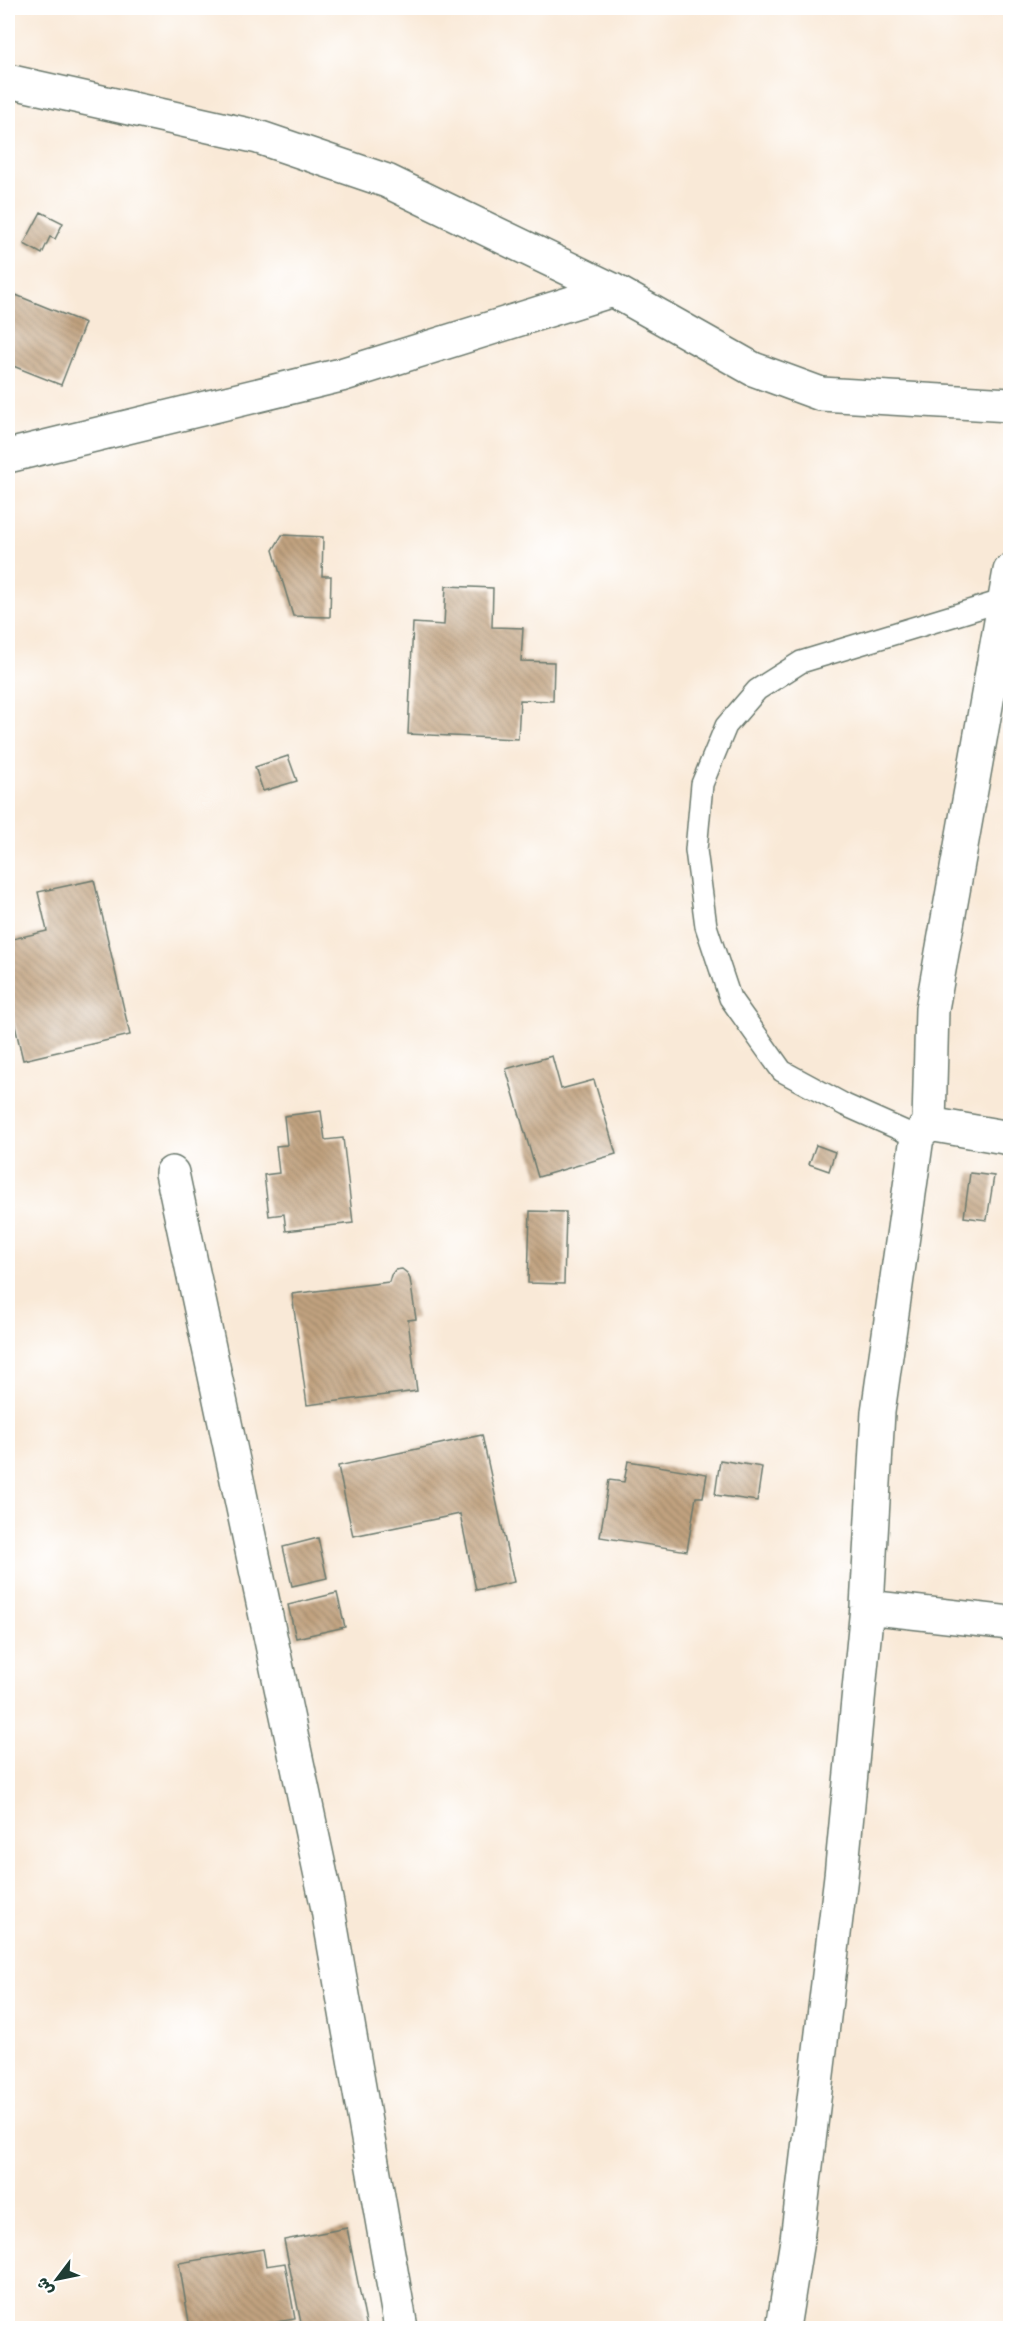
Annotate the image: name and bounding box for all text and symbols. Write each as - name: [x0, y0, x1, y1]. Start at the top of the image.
- north arrow: [27, 2249, 87, 2309]
- text: ش: [32, 2274, 58, 2299]

